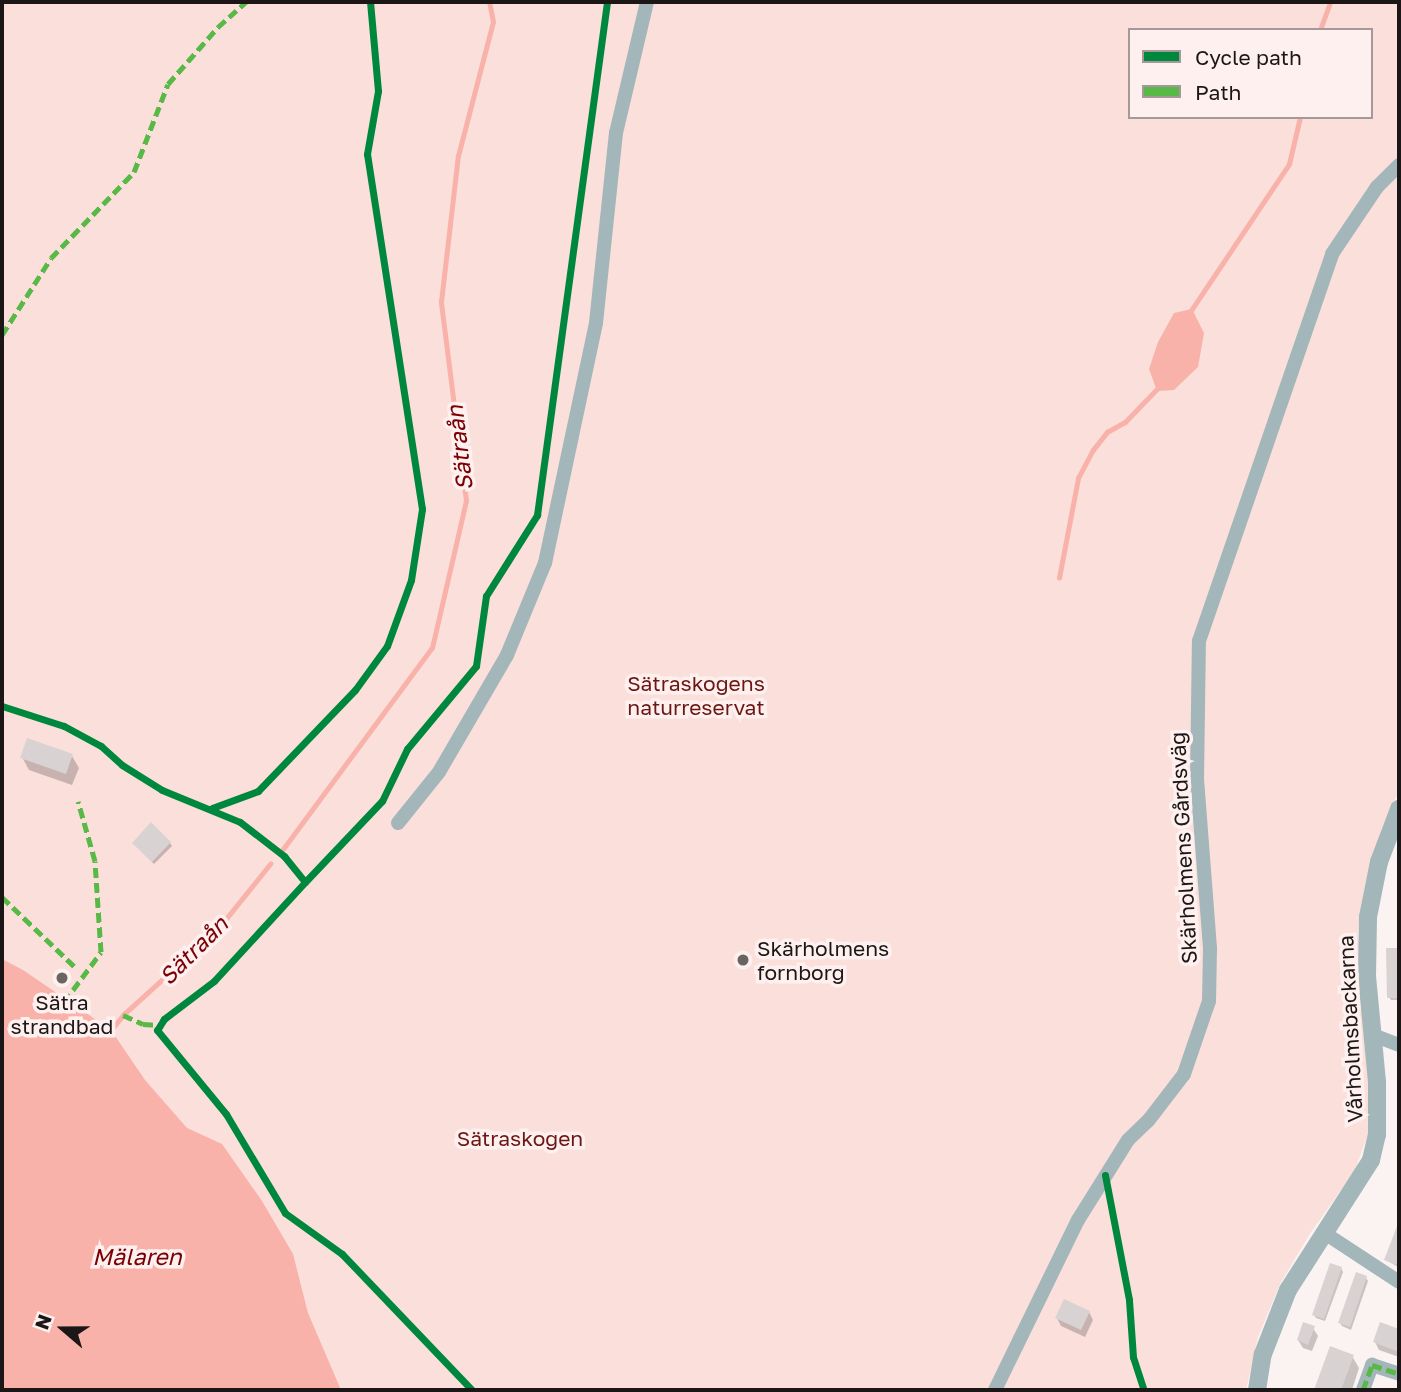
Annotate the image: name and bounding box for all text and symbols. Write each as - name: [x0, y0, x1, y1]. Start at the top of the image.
- legend: [1128, 28, 1373, 119]
- text: Cycle path: [1195, 44, 1302, 70]
- text: Path: [1195, 79, 1242, 105]
- water label: Sätraån: [440, 404, 478, 492]
- park label: Sätraskogens naturreservat: [627, 670, 765, 720]
- street label: Skärholmens Gårdsväg: [1164, 731, 1202, 965]
- water label: Sätraån: [153, 910, 233, 990]
- place label: Skärholmens fornborg: [757, 935, 889, 985]
- street label: Vårholmsbackarna: [1333, 935, 1367, 1123]
- marker: Skärholmens fornborg: [735, 952, 751, 968]
- marker: Sätra strandbad: [54, 970, 70, 986]
- place label: Sätra strandbad: [11, 989, 113, 1039]
- park label: Sätraskogen: [457, 1125, 583, 1151]
- water label: Mälaren: [92, 1242, 182, 1270]
- north arrow: [28, 1294, 98, 1364]
- text: N: [30, 1311, 56, 1332]

